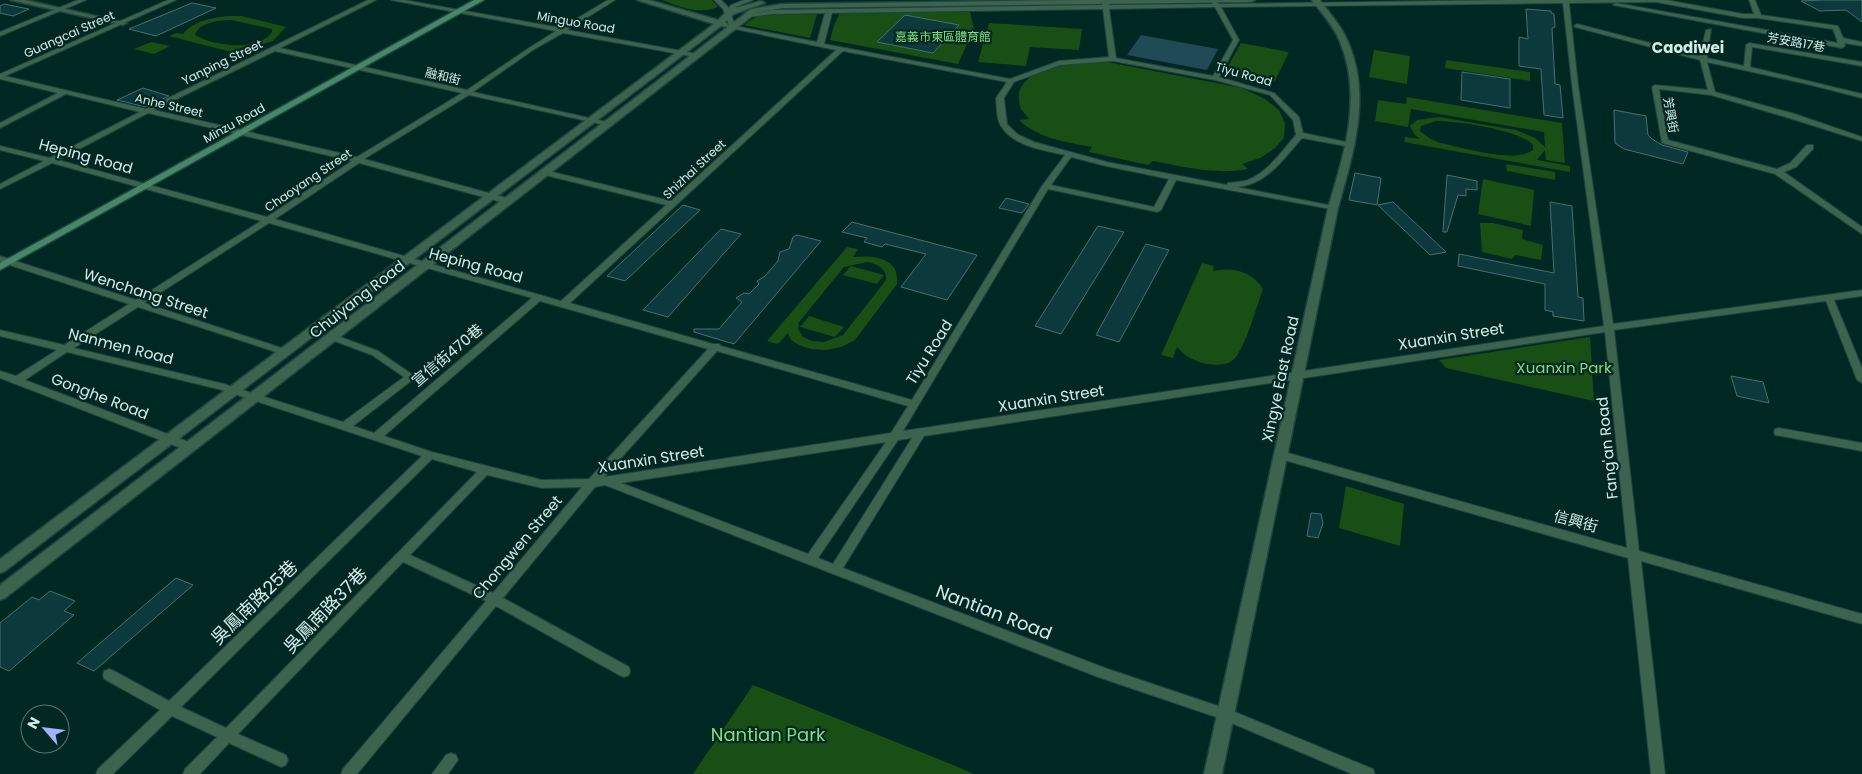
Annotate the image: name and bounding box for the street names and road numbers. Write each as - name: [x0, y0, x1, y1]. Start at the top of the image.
- street label: Guangcai Street: [21, 6, 117, 62]
- street label: Minguo Road: [536, 7, 616, 37]
- street label: 芳安路17巷: [1766, 29, 1826, 55]
- street label: Yanping Street: [179, 35, 265, 89]
- street label: Tiyu Road: [1214, 58, 1274, 90]
- street label: 融和街: [424, 64, 462, 88]
- street label: Anhe Street: [133, 89, 205, 121]
- street label: 芳興街: [1660, 96, 1682, 134]
- street label: Minzu Road: [200, 99, 268, 147]
- street label: Heping Road: [37, 133, 135, 179]
- street label: Shizhai Street: [659, 135, 729, 203]
- street label: Chaoyang Street: [261, 145, 355, 215]
- street label: Heping Road: [427, 242, 525, 288]
- street label: Chuiyang Road: [305, 255, 409, 343]
- street label: Wenchang Street: [81, 263, 211, 323]
- street label: Xingye East Road: [1256, 314, 1304, 444]
- street label: Tiyu Road: [901, 316, 957, 388]
- street label: Xuanxin Street: [1396, 317, 1506, 355]
- street label: 宣信街470巷: [407, 319, 487, 391]
- street label: Nanmen Road: [66, 323, 176, 369]
- street label: Gonghe Road: [48, 368, 152, 424]
- street label: Xuanxin Street: [996, 379, 1106, 417]
- street label: Fang'an Road: [1591, 396, 1623, 500]
- street label: Xuanxin Street: [596, 440, 706, 478]
- street label: Chongwen Street: [467, 491, 567, 603]
- street label: 信興街: [1552, 505, 1600, 537]
- street label: 吳鳳南路25巷: [205, 554, 303, 650]
- street label: 吳鳳南路37巷: [278, 562, 372, 658]
- street label: Nantian Road: [932, 578, 1056, 646]

